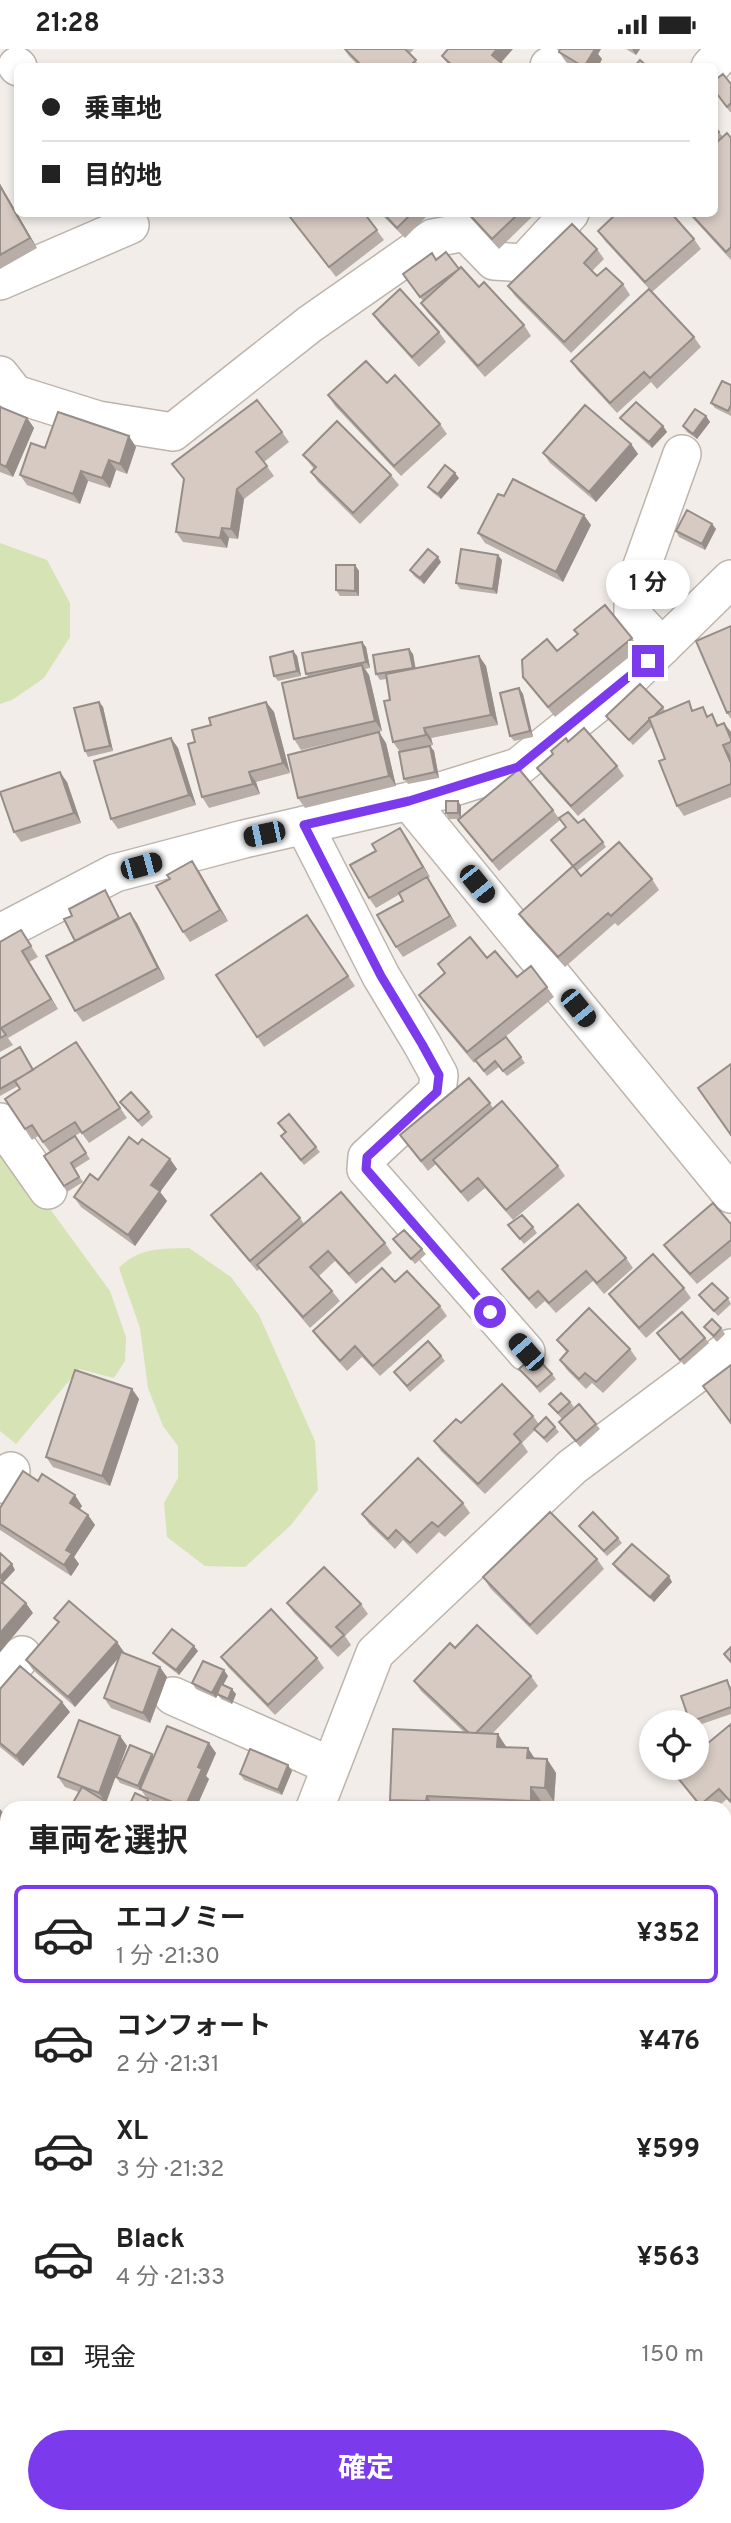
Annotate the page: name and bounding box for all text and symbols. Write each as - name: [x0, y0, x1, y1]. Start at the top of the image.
- text: 21:28: [35, 8, 100, 41]
- text: 乗車地: [84, 94, 162, 127]
- text: 目的地: [84, 161, 162, 194]
- callout: 1 分: [606, 559, 690, 609]
- text: 1 分: [629, 570, 667, 599]
- route end: [632, 645, 664, 677]
- car: [242, 819, 287, 849]
- car: [118, 850, 165, 882]
- car: [456, 861, 499, 907]
- car: [557, 985, 600, 1031]
- route start: [474, 1296, 506, 1328]
- car: [505, 1329, 548, 1375]
- map controls: [639, 1710, 709, 1780]
- button: locate: [639, 1710, 709, 1780]
- text: 車両を選択: [28, 1823, 188, 1863]
- icon: car: [32, 1903, 95, 1966]
- text: エコノミー: [116, 1903, 246, 1936]
- text: ¥352: [637, 1918, 700, 1951]
- text: 1 分 · 21:30: [116, 1943, 220, 1972]
- icon: car: [32, 2011, 95, 2074]
- text: コンフォート: [116, 2011, 271, 2044]
- text: ¥476: [639, 2026, 700, 2059]
- text: 2 分 · 21:31: [116, 2051, 220, 2080]
- text: XL: [116, 2116, 148, 2149]
- icon: car: [32, 2119, 95, 2182]
- text: ¥599: [636, 2134, 700, 2167]
- text: 3 分 · 21:32: [116, 2156, 224, 2185]
- text: Black: [116, 2224, 185, 2257]
- icon: car: [32, 2227, 95, 2290]
- text: ¥563: [637, 2242, 700, 2275]
- text: 4 分 · 21:33: [116, 2264, 225, 2293]
- icon: cash: [28, 2337, 66, 2375]
- text: 150 m: [642, 2341, 704, 2370]
- text: 現金: [84, 2343, 136, 2376]
- button: 確定: [28, 2430, 704, 2510]

